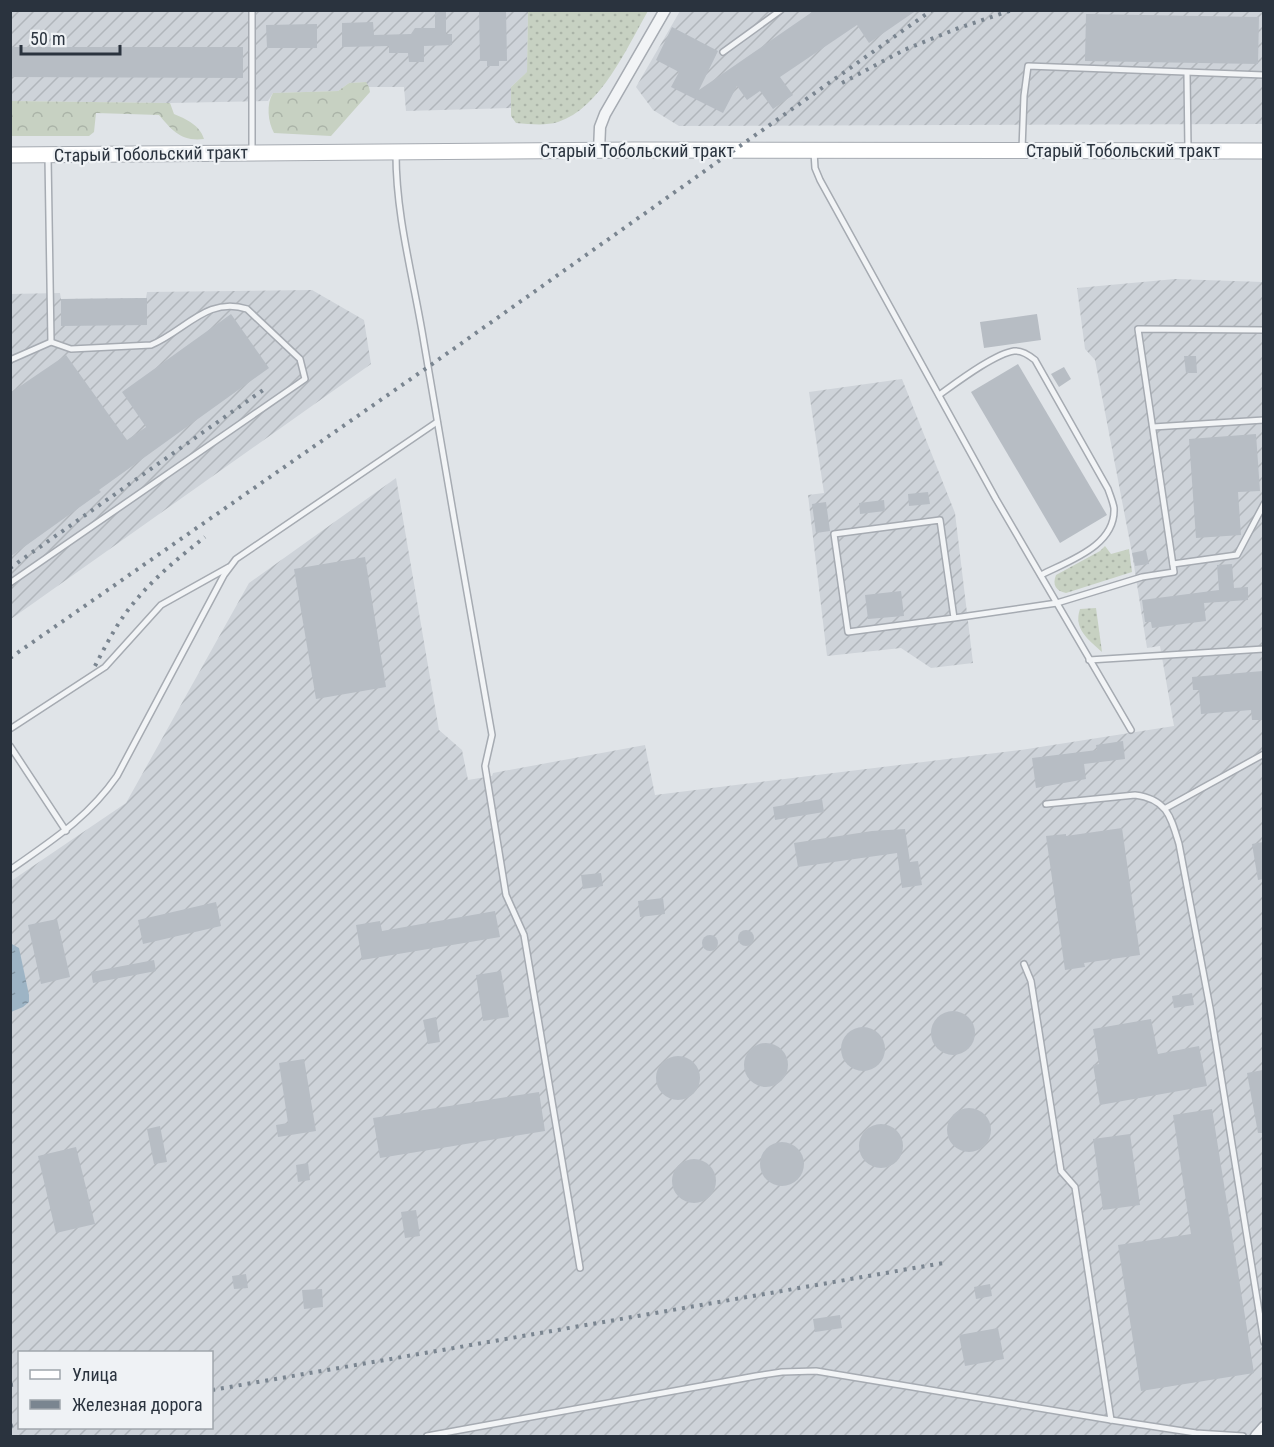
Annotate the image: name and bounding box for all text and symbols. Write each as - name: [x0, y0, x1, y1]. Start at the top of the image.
- scale bar: [21, 18, 120, 56]
- text: 50 m: [30, 28, 65, 49]
- street label: Старый Тобольский тракт: [540, 140, 734, 161]
- street label: Старый Тобольский тракт: [1026, 140, 1220, 161]
- street label: Старый Тобольский тракт: [54, 141, 249, 166]
- legend: [18, 1351, 213, 1429]
- text: Улица: [72, 1364, 118, 1385]
- text: Железная дорога: [72, 1394, 203, 1415]

